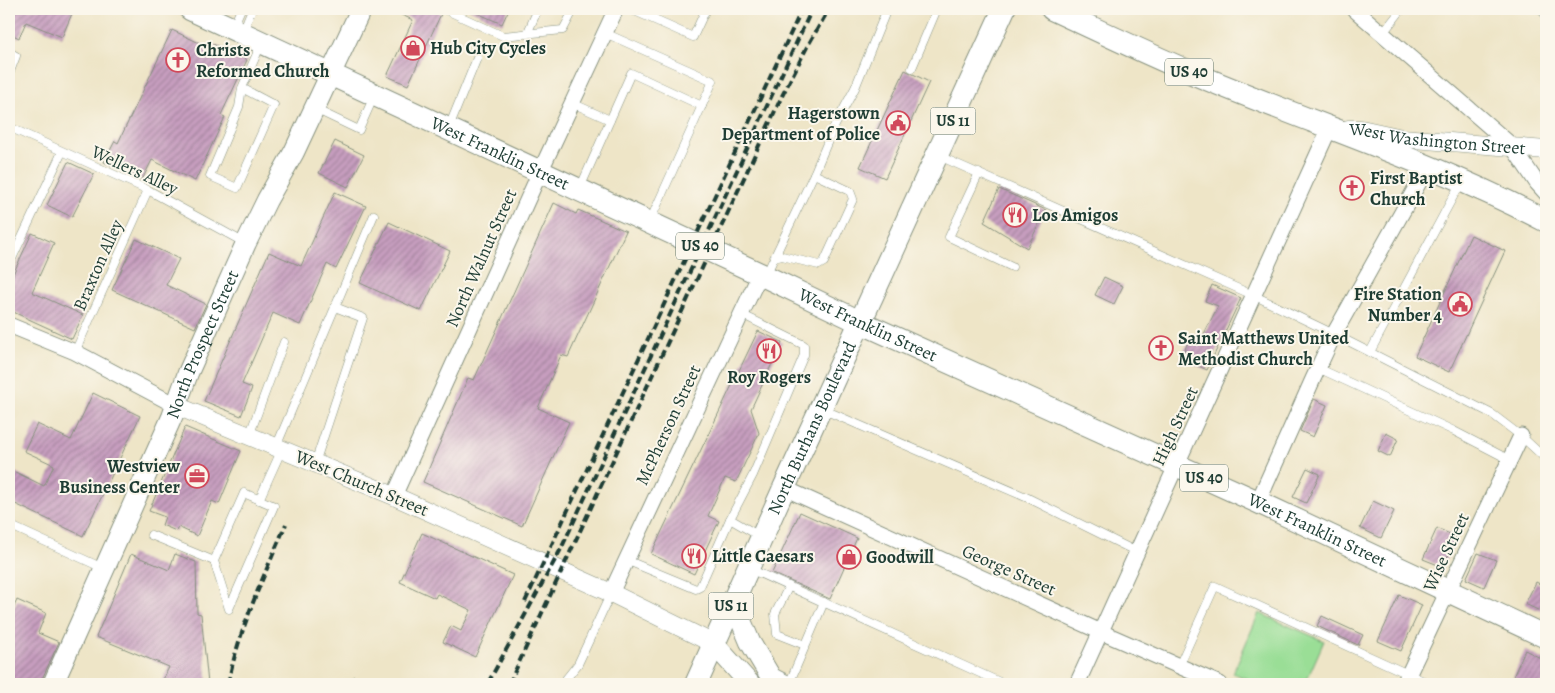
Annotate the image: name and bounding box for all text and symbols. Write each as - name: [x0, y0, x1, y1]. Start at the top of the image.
- shop icon: Hub City Cycles: [400, 35, 426, 61]
- place label: Hub City Cycles: [430, 36, 546, 60]
- place label: Christs Reformed Church: [196, 38, 330, 83]
- church icon: Christs Reformed Church: [165, 47, 191, 73]
- road number: US 40: [1165, 58, 1213, 86]
- place label: Hagerstown Department of Police: [722, 101, 880, 146]
- road number: US 11: [930, 108, 976, 134]
- street label: West Franklin Street: [426, 110, 573, 196]
- public building icon: Hagerstown Department of Police: [885, 110, 911, 136]
- street label: West Washington Street: [1348, 117, 1526, 160]
- street label: Wellers Alley: [87, 139, 183, 201]
- place label: First Baptist Church: [1370, 166, 1463, 211]
- church icon: First Baptist Church: [1339, 175, 1365, 201]
- street label: North Walnut Street: [440, 185, 522, 331]
- restaurant icon: Los Amigos: [1002, 202, 1028, 228]
- place label: Los Amigos: [1032, 203, 1118, 227]
- street label: Braxton Alley: [67, 215, 129, 314]
- road number: US 40: [676, 232, 724, 260]
- street label: North Prospect Street: [160, 266, 244, 422]
- street label: West Franklin Street: [794, 282, 941, 367]
- place label: Fire Station Number 4: [1354, 282, 1443, 327]
- public building icon: Fire Station Number 4: [1447, 291, 1473, 317]
- place label: Saint Matthews United Methodist Church: [1178, 326, 1349, 371]
- church icon: Saint Matthews United Methodist Church: [1148, 335, 1174, 361]
- street label: North Burhans Boulevard: [762, 337, 862, 518]
- restaurant icon: Roy Rogers: [756, 338, 782, 364]
- street label: McPherson Street: [630, 361, 706, 489]
- place label: Roy Rogers: [727, 365, 811, 389]
- street label: High Street: [1146, 382, 1204, 470]
- street label: West Church Street: [291, 444, 432, 522]
- place label: Westview Business Center: [59, 454, 181, 499]
- office icon: Westview Business Center: [184, 463, 210, 489]
- road number: US 40: [1180, 464, 1228, 492]
- street label: West Franklin Street: [1243, 487, 1391, 573]
- street label: Wise Street: [1417, 509, 1475, 596]
- street label: George Street: [958, 539, 1060, 601]
- restaurant icon: Little Caesars: [681, 543, 707, 569]
- place label: Little Caesars: [712, 544, 814, 568]
- shop icon: Goodwill: [836, 544, 862, 570]
- place label: Goodwill: [866, 545, 934, 569]
- road number: US 11: [708, 592, 754, 620]

